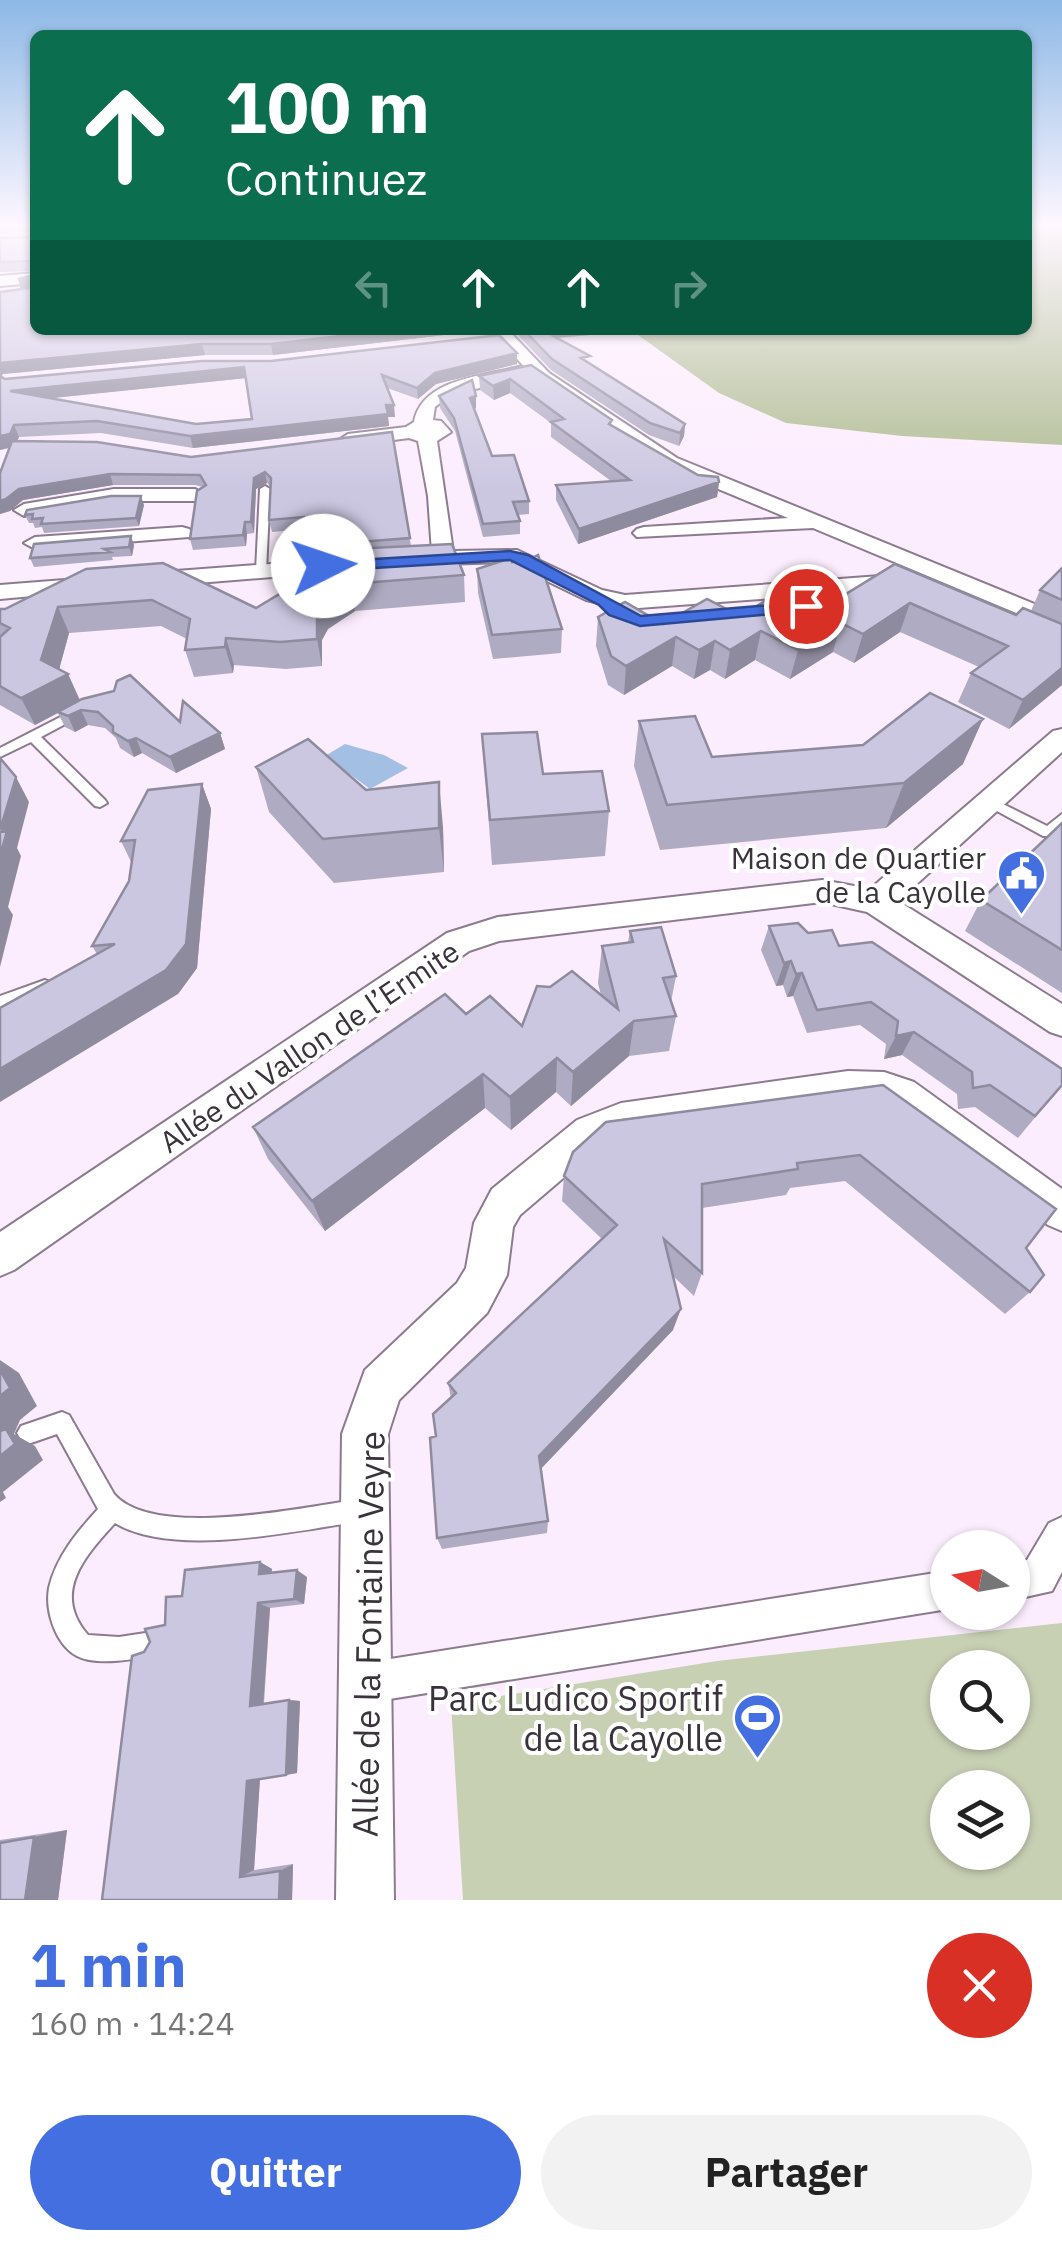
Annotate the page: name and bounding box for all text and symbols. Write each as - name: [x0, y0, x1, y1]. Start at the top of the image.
- text: 100 m: [225, 61, 430, 152]
- icon: ahead: [60, 70, 190, 200]
- text: Continuez: [225, 149, 427, 207]
- icon: left: [346, 260, 401, 315]
- icon: ahead: [451, 260, 506, 315]
- icon: ahead: [556, 260, 611, 315]
- icon: right: [661, 260, 716, 315]
- position arrow: [271, 514, 375, 618]
- pin: [764, 564, 849, 649]
- icon: arrive: [779, 579, 834, 634]
- place label: Maison de Quartier de la Cayolle: [731, 838, 986, 911]
- public building icon: Maison de Quartier de la Cayolle: [995, 848, 1047, 916]
- street label: Allée du Vallon de l’Ermite: [152, 931, 466, 1161]
- street label: Allée de la Fontaine Veyre: [341, 1431, 395, 1837]
- north arrow: [930, 1530, 1030, 1630]
- map controls: [930, 1530, 1030, 1870]
- button: search: [930, 1650, 1030, 1750]
- place label: Parc Ludico Sportif de la Cayolle: [428, 1675, 723, 1761]
- sports icon: Parc Ludico Sportif de la Cayolle: [732, 1692, 784, 1760]
- button: layers: [930, 1770, 1030, 1870]
- text: 1 min: [30, 1925, 187, 2004]
- button: close: [927, 1933, 1032, 2038]
- text: 160 m · 14:24: [30, 2002, 235, 2044]
- button: Quitter: [30, 2115, 521, 2230]
- button: Partager: [541, 2115, 1032, 2230]

